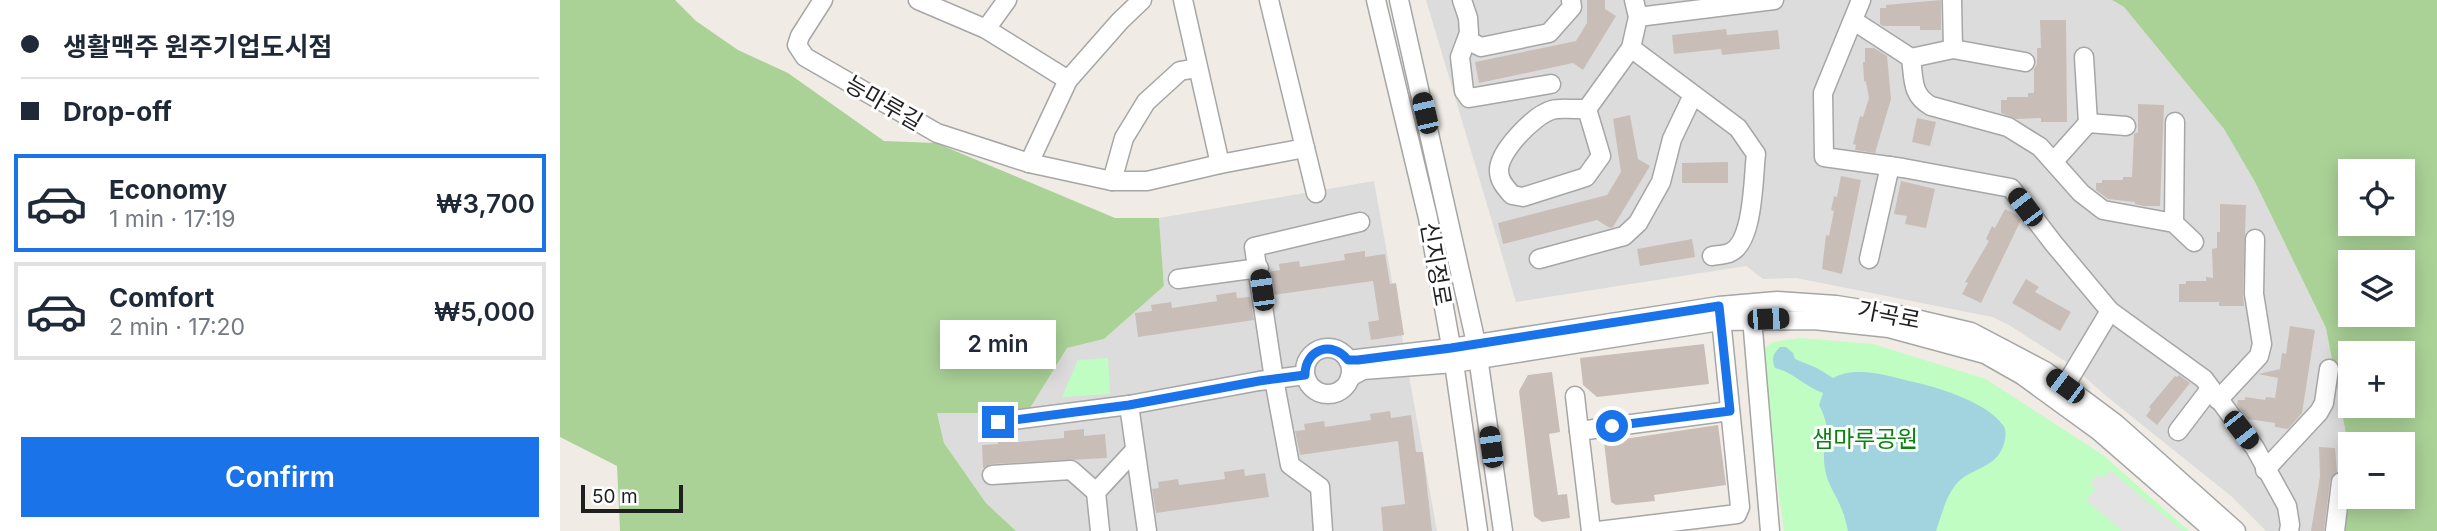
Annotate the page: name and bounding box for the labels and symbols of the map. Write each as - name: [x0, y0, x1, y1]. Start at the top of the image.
- street label: 능마루길: [840, 70, 928, 136]
- car: [1411, 90, 1440, 136]
- car: [2004, 184, 2047, 230]
- street label: 신지정로: [1415, 220, 1457, 308]
- car: [1249, 268, 1276, 312]
- street label: 가곡로: [1855, 295, 1923, 335]
- car: [1747, 308, 1790, 330]
- callout: 2 min: [940, 320, 1056, 370]
- car: [2042, 365, 2089, 407]
- route end: [982, 406, 1014, 438]
- car: [2220, 407, 2263, 453]
- route start: [1596, 410, 1628, 442]
- car: [1478, 425, 1505, 469]
- park label: 샘마루공원: [1812, 425, 1918, 453]
- scale bar: [581, 482, 682, 514]

